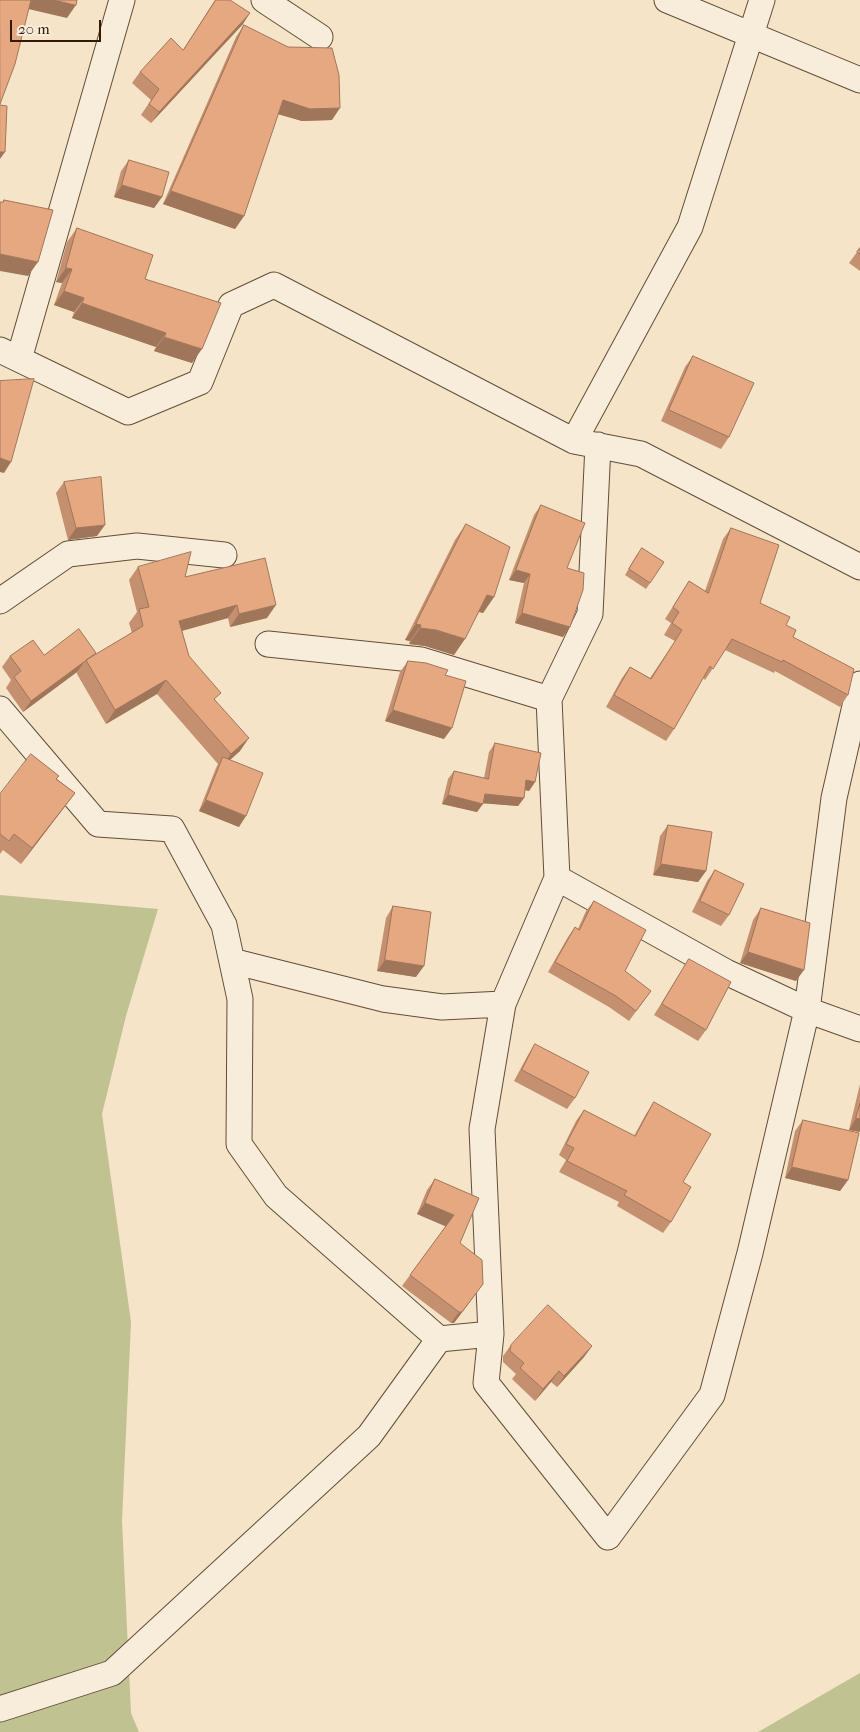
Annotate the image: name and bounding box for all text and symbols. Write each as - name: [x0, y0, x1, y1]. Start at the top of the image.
- scale bar: [12, 10, 104, 42]
- text: 20 m: [18, 20, 50, 38]

